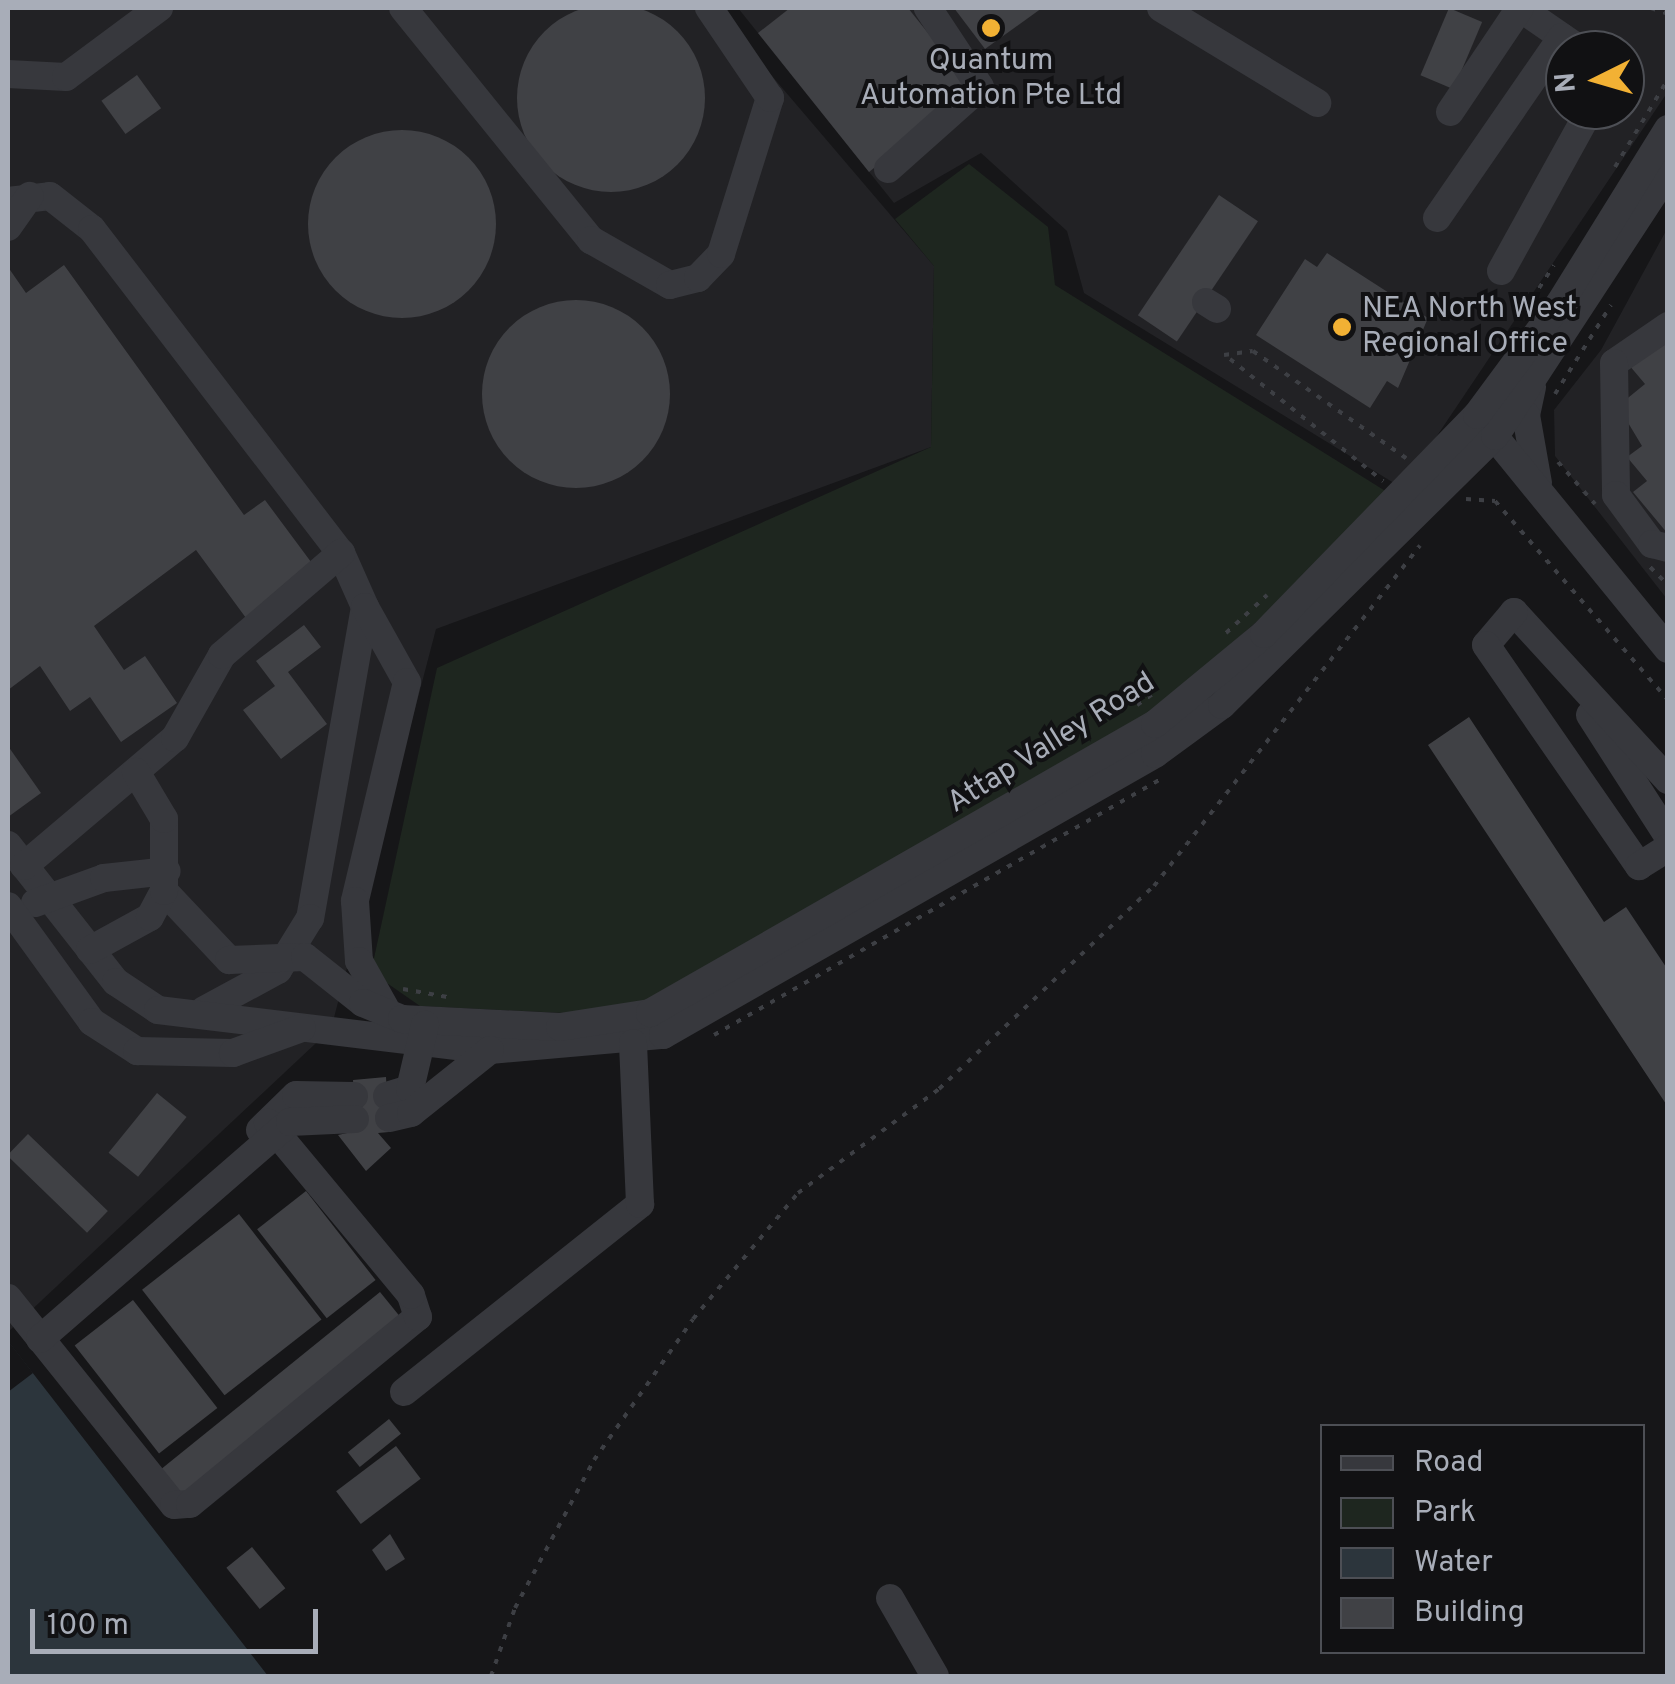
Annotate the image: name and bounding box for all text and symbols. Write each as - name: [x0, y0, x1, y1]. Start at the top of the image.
- marker: Quantum Automation Pte Ltd: [980, 17, 1002, 39]
- north arrow: [1545, 30, 1645, 130]
- place label: Quantum Automation Pte Ltd: [860, 44, 1122, 114]
- text: N: [1548, 71, 1586, 94]
- place label: NEA North West Regional Office: [1362, 292, 1579, 362]
- marker: NEA North West Regional Office: [1331, 316, 1353, 338]
- street label: Attap Valley Road: [941, 665, 1163, 823]
- legend: [1320, 1424, 1645, 1654]
- text: Road: [1414, 1445, 1483, 1482]
- text: Park: [1414, 1495, 1476, 1532]
- text: Water: [1414, 1545, 1493, 1582]
- scale bar: [35, 1589, 322, 1651]
- text: Building: [1414, 1595, 1525, 1632]
- text: 100 m: [47, 1608, 129, 1645]

